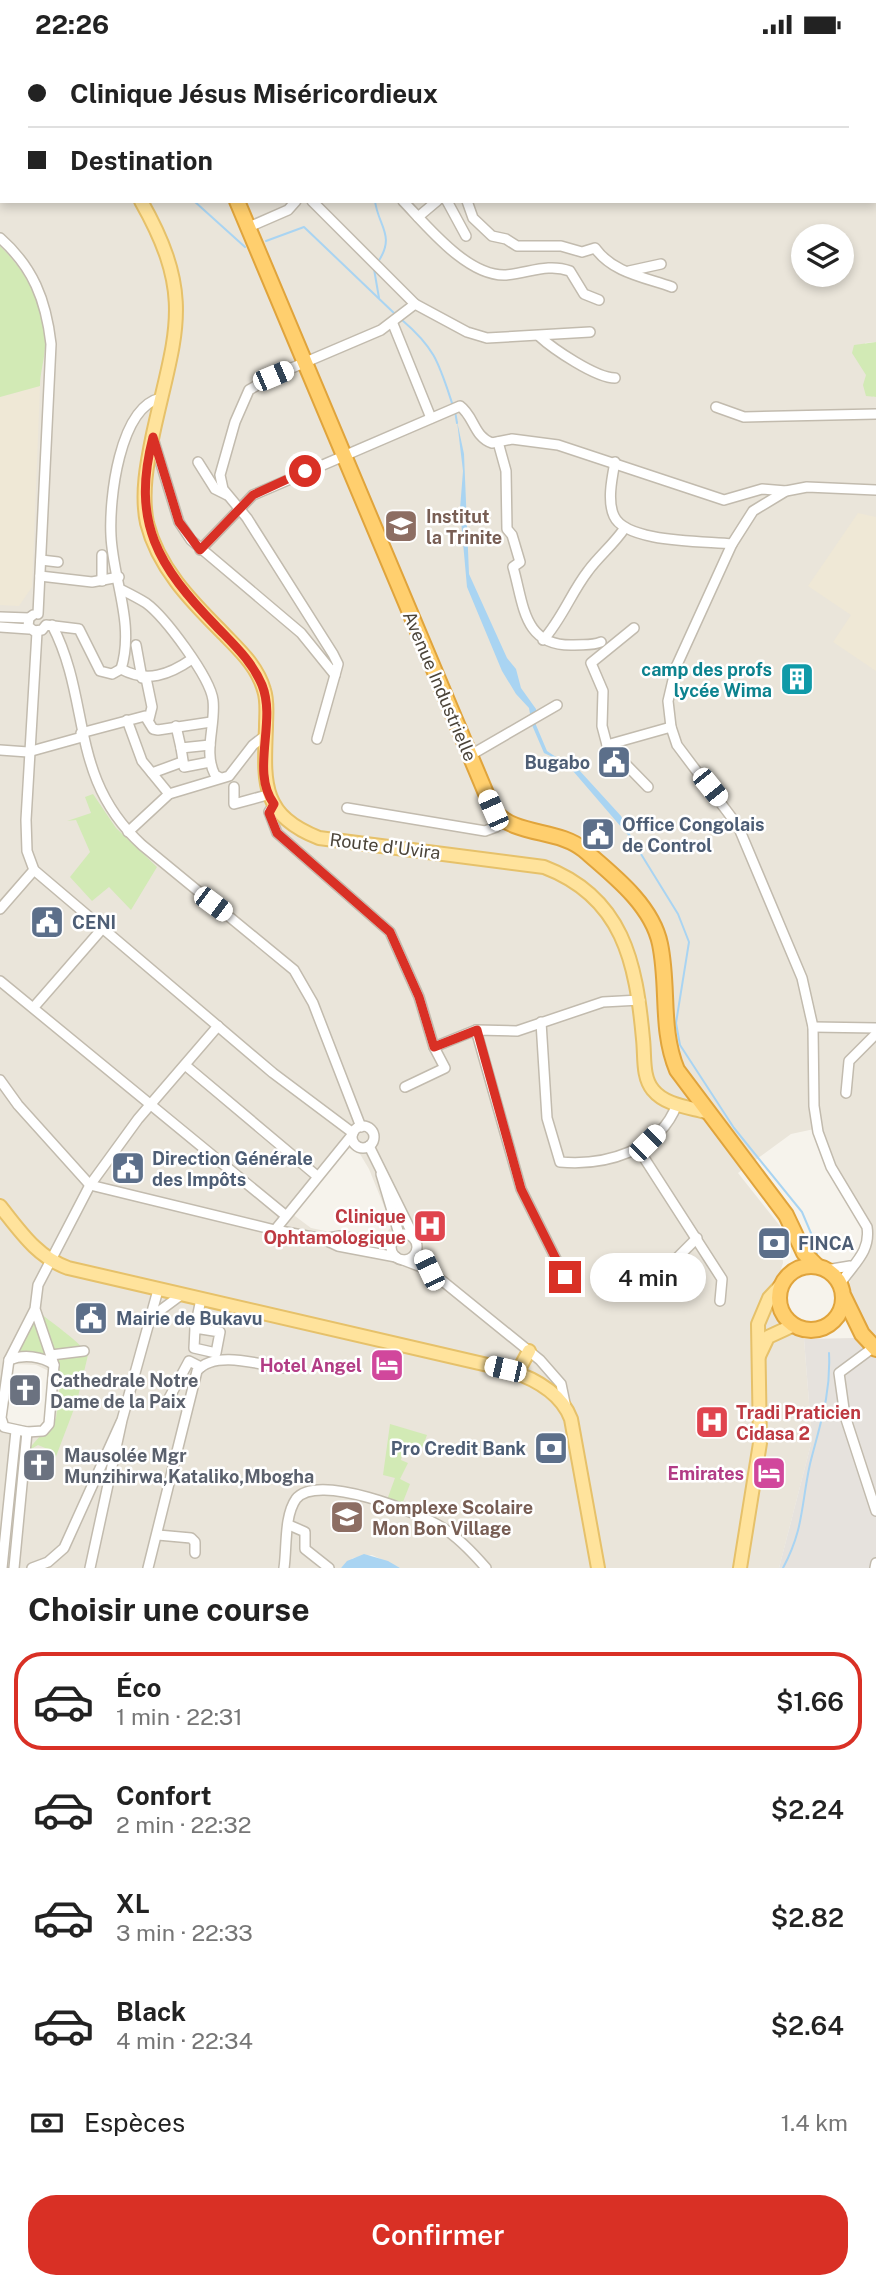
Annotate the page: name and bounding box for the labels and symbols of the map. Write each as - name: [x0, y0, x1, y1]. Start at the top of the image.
- car: [250, 358, 297, 394]
- route start: [289, 455, 321, 487]
- place label: Institut la Trinite: [426, 506, 502, 548]
- school or university icon: Institut la Trinite: [382, 507, 420, 545]
- street label: Avenue Industrielle: [399, 608, 481, 764]
- place label: camp des profs lycée Wima: [641, 659, 772, 701]
- building icon: camp des profs lycée Wima: [778, 660, 816, 698]
- public building icon: Bugabo: [595, 743, 633, 781]
- place label: Bugabo: [524, 752, 590, 773]
- car: [689, 764, 732, 810]
- car: [475, 787, 512, 833]
- place label: Office Congolais de Control: [622, 814, 765, 856]
- public building icon: Office Congolais de Control: [579, 815, 617, 853]
- street label: Route d'Uvira: [328, 829, 442, 863]
- car: [190, 883, 237, 925]
- public building icon: CENI: [28, 903, 66, 941]
- place label: CENI: [72, 912, 116, 933]
- car: [625, 1121, 670, 1165]
- place label: Direction Générale des Impôts: [152, 1148, 313, 1190]
- public building icon: Direction Générale des Impôts: [109, 1149, 147, 1187]
- place label: Clinique Ophtamologique: [263, 1206, 406, 1248]
- hospital icon: Clinique Ophtamologique: [411, 1207, 449, 1245]
- bank icon: FINCA: [755, 1224, 793, 1262]
- place label: FINCA: [798, 1233, 854, 1254]
- car: [411, 1247, 448, 1293]
- callout: 4 min: [590, 1253, 705, 1301]
- route end: [549, 1261, 581, 1293]
- public building icon: Mairie de Bukavu: [72, 1299, 110, 1337]
- place label: Mairie de Bukavu: [116, 1308, 263, 1329]
- hotel icon: Hotel Angel: [368, 1346, 406, 1384]
- car: [483, 1354, 528, 1384]
- place label: Hotel Angel: [260, 1355, 362, 1376]
- place label: Cathedrale Notre Dame de la Paix: [50, 1370, 198, 1412]
- church icon: Cathedrale Notre Dame de la Paix: [6, 1371, 44, 1409]
- place label: Tradi Praticien Cidasa 2: [736, 1402, 861, 1444]
- hospital icon: Tradi Praticien Cidasa 2: [693, 1403, 731, 1441]
- bank icon: Pro Credit Bank: [532, 1429, 570, 1467]
- place label: Pro Credit Bank: [391, 1438, 527, 1459]
- place label: Mausolée Mgr Munzihirwa,Kataliko,Mbogha: [64, 1445, 314, 1487]
- church icon: Mausolée Mgr Munzihirwa,Kataliko,Mbogha: [20, 1446, 58, 1484]
- hotel icon: Emirates: [750, 1454, 788, 1492]
- place label: Emirates: [668, 1463, 744, 1484]
- place label: Complexe Scolaire Mon Bon Village: [372, 1497, 533, 1539]
- school or university icon: Complexe Scolaire Mon Bon Village: [328, 1498, 366, 1536]

